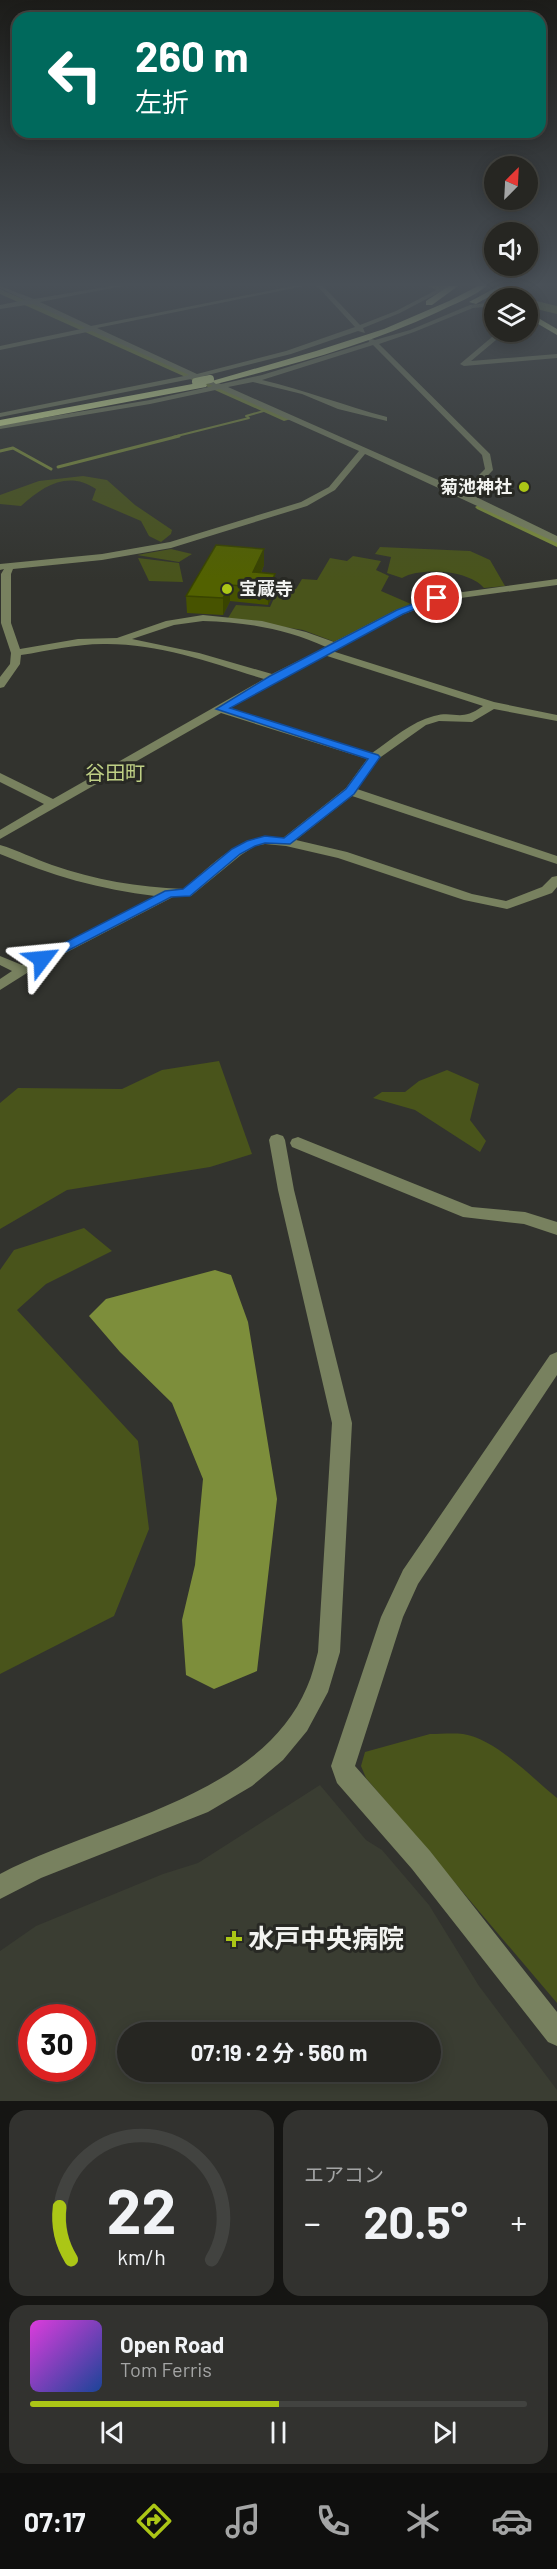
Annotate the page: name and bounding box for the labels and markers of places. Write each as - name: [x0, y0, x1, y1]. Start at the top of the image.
- place label: 菊池神社: [440, 475, 512, 497]
- marker: 菊池神社: [517, 480, 531, 494]
- pin: [411, 572, 462, 623]
- place label: 宝蔵寺: [239, 577, 293, 599]
- marker: 宝蔵寺: [220, 582, 234, 596]
- place label: 水戸中央病院: [248, 1922, 404, 1953]
- marker: 水戸中央病院: [225, 1930, 243, 1948]

